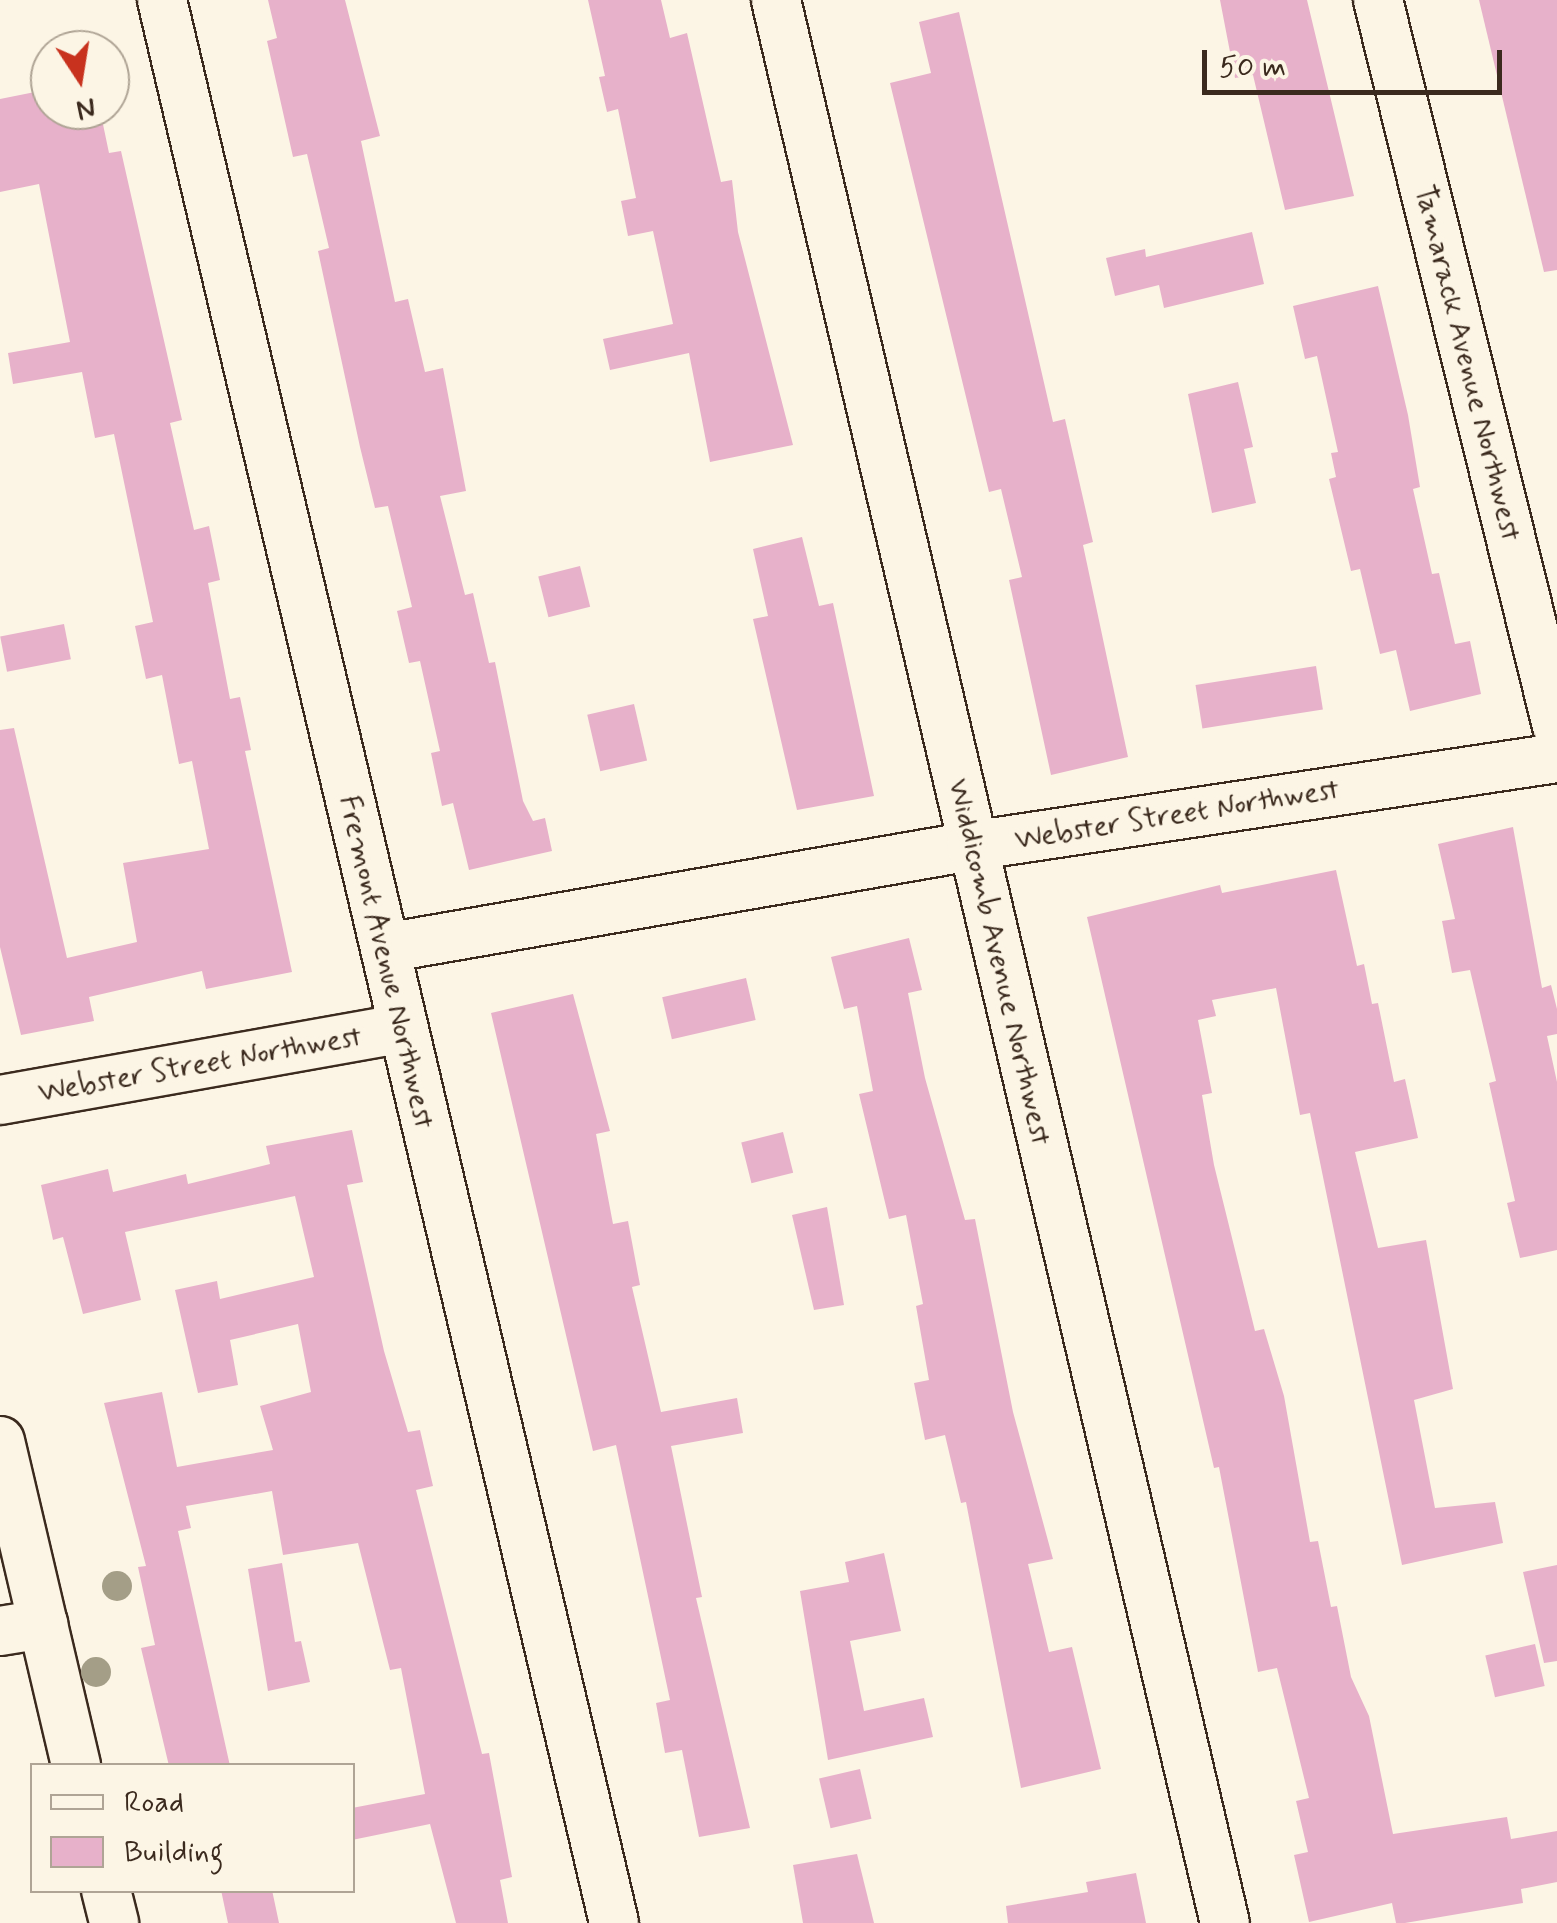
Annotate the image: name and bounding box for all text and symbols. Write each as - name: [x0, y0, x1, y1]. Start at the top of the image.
- north arrow: [30, 30, 130, 130]
- scale bar: [1207, 30, 1507, 92]
- text: 50 m: [1219, 48, 1286, 87]
- text: N: [73, 88, 99, 128]
- street label: Tamarack Avenue Northwest: [1405, 180, 1529, 546]
- street label: Webster Street Northwest: [1009, 771, 1345, 859]
- street label: Widdicomb Avenue Northwest: [939, 775, 1059, 1149]
- street label: Fremont Avenue Northwest: [329, 788, 443, 1136]
- street label: Webster Street Northwest: [32, 1018, 368, 1112]
- legend: [30, 1763, 355, 1893]
- text: Road: [124, 1783, 184, 1822]
- text: Building: [124, 1833, 223, 1872]

